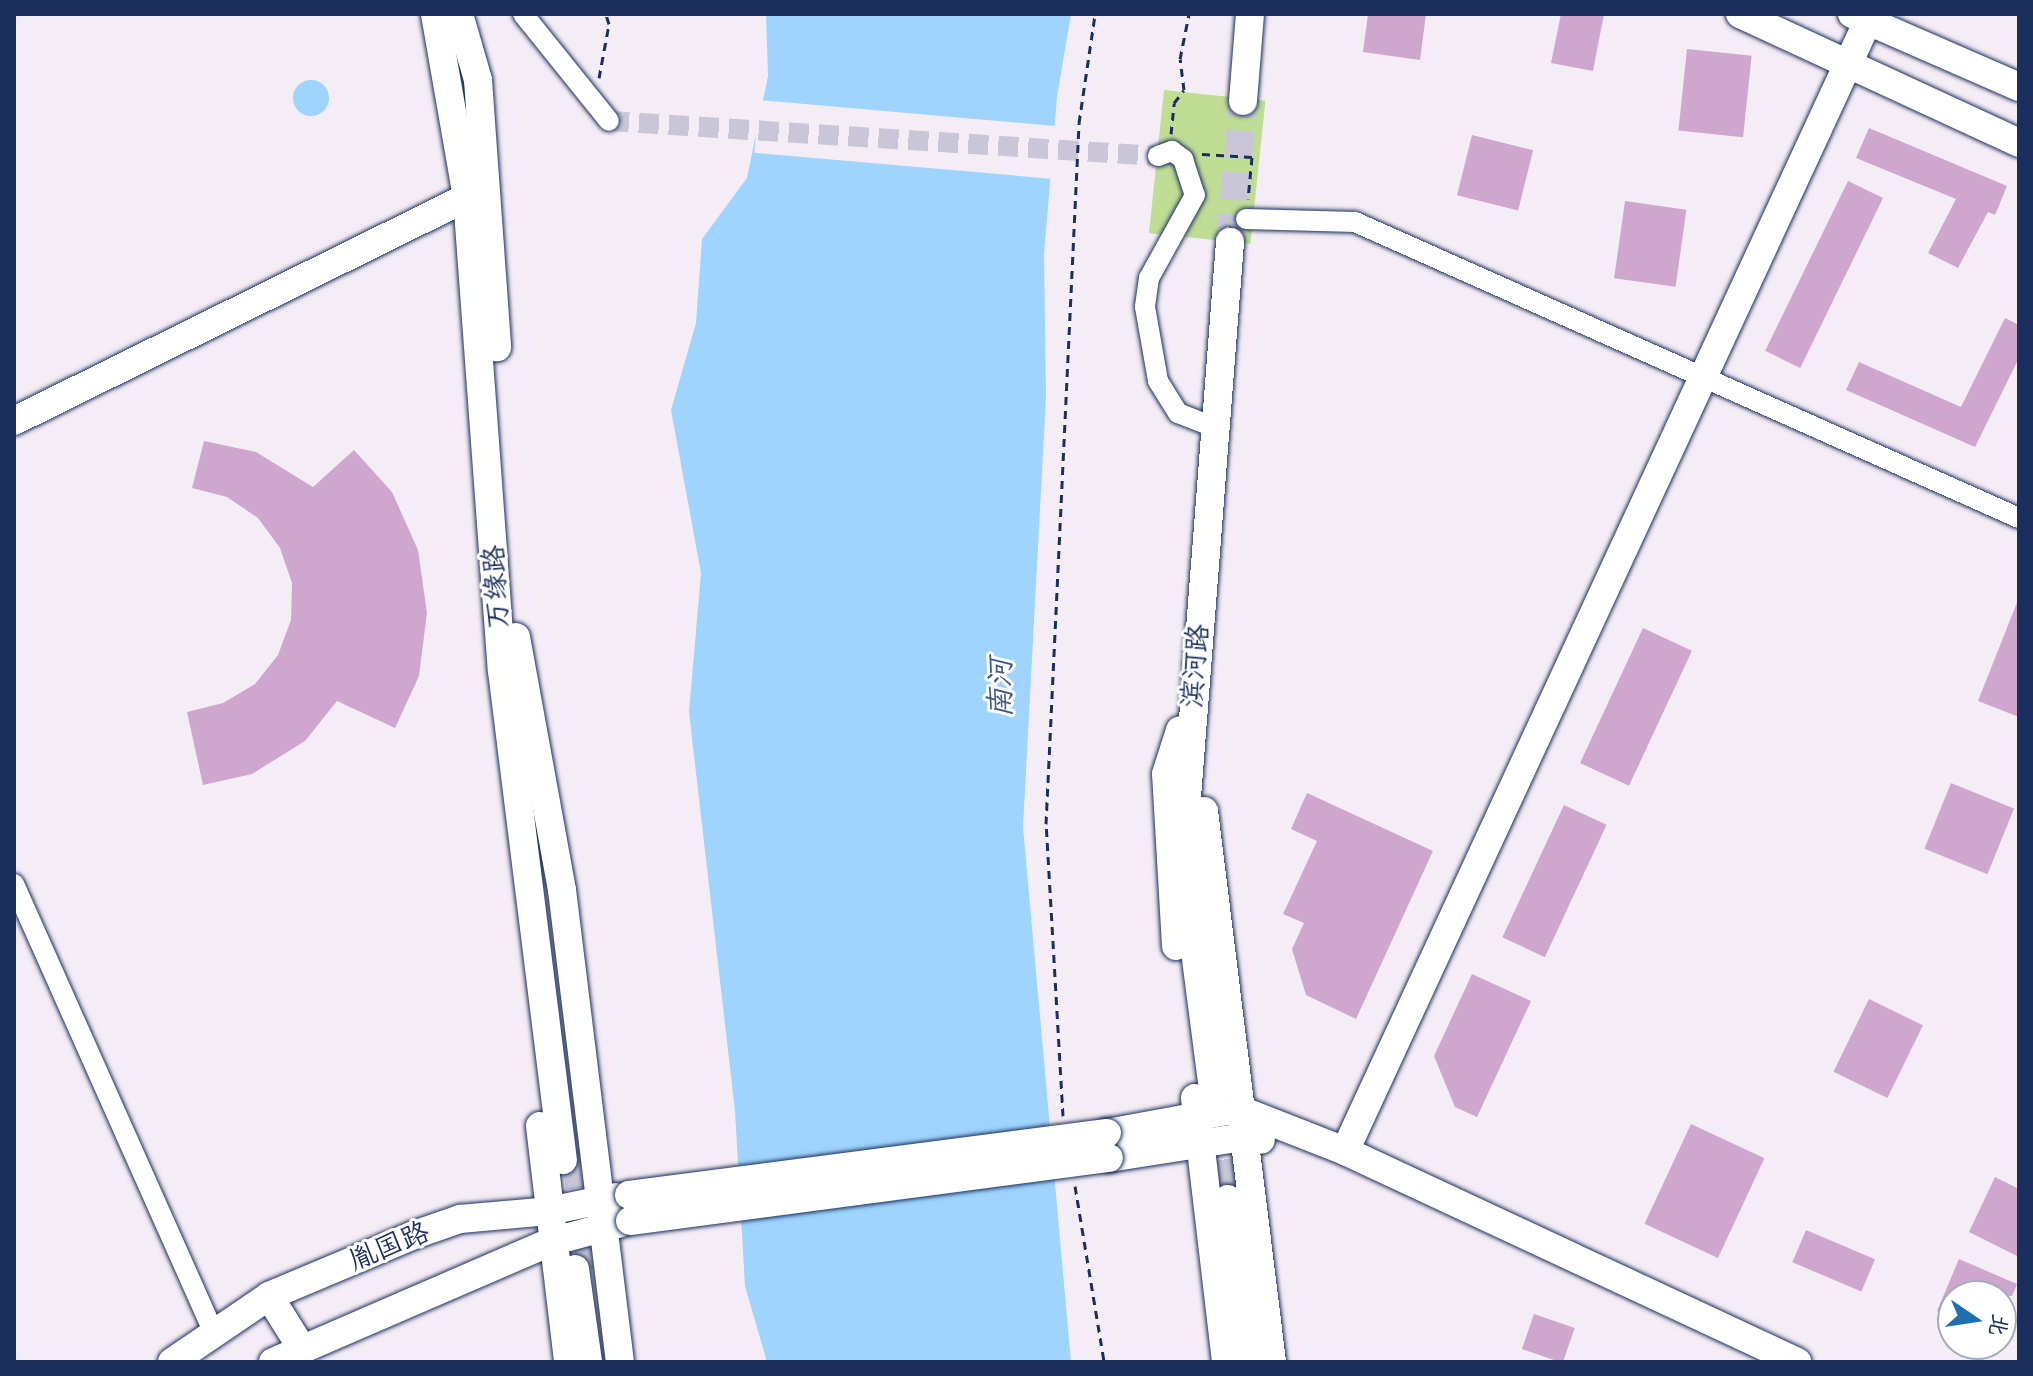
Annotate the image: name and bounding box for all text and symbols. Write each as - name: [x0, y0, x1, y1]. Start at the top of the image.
- street label: 万缘路: [476, 544, 516, 630]
- street label: 滨河路: [1175, 623, 1215, 709]
- water label: 南河: [982, 658, 1018, 718]
- street label: 胤国路: [344, 1215, 434, 1277]
- north arrow: [1937, 1280, 2017, 1360]
- text: 北: [1982, 1311, 2015, 1339]

